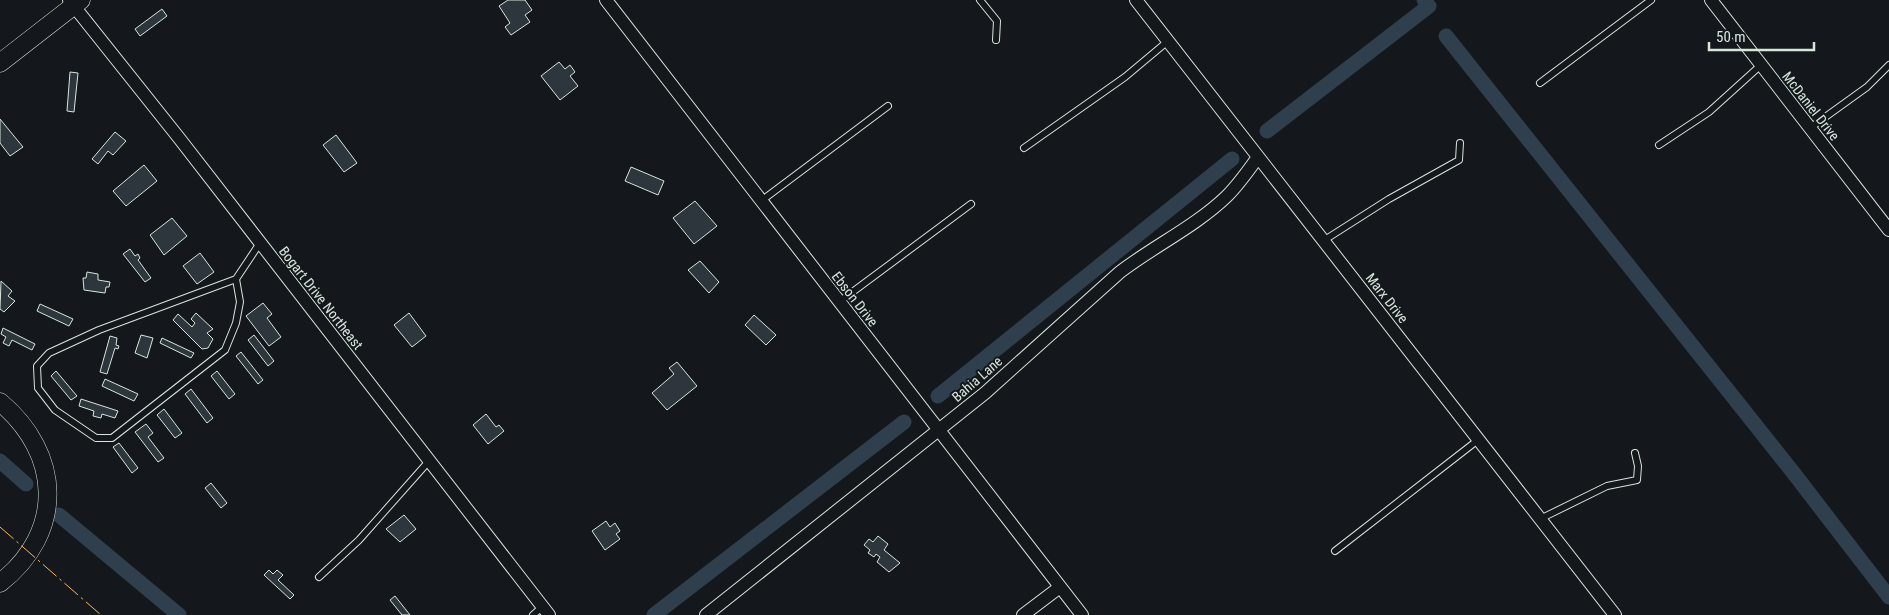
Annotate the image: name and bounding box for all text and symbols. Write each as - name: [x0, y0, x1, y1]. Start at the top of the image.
- scale bar: [1709, 20, 1814, 52]
- text: 50 m: [1716, 28, 1746, 46]
- street label: McDaniel Drive: [1779, 69, 1843, 144]
- street label: Bogart Drive Northeast: [276, 243, 366, 353]
- street label: Ebson Drive: [829, 268, 882, 330]
- street label: Marx Drive: [1363, 270, 1412, 326]
- street label: Bahia Lane: [949, 353, 1006, 405]

